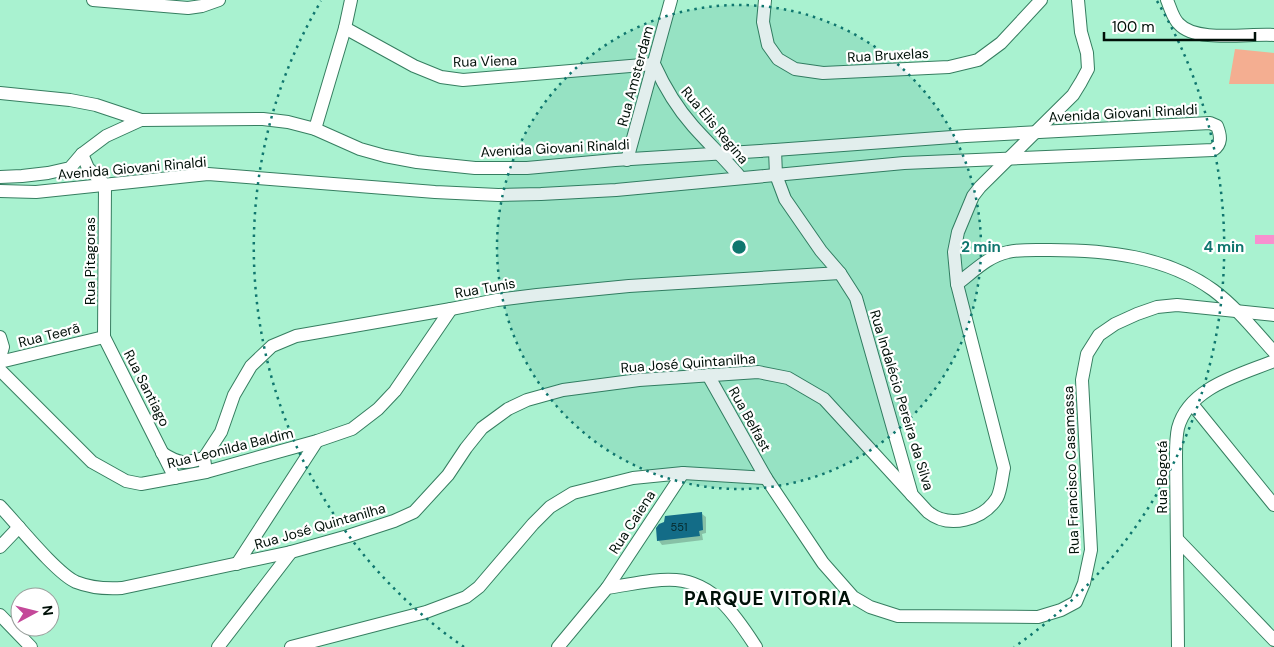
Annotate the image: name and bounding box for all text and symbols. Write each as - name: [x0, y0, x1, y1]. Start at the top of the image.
- scale bar: [1104, 10, 1255, 42]
- text: 100 m: [1112, 17, 1155, 37]
- street label: Rua Amsterdam: [613, 24, 657, 128]
- street label: Rua Bruxelas: [847, 44, 929, 66]
- street label: Rua Viena: [453, 51, 517, 71]
- street label: Rua Elis Regina: [677, 83, 753, 167]
- street label: Avenida Giovani Rinaldi: [1048, 100, 1198, 126]
- street label: Avenida Giovani Rinaldi: [480, 135, 630, 161]
- street label: Avenida Giovani Rinaldi: [57, 153, 207, 183]
- street label: Rua Pitagoras: [81, 217, 99, 305]
- text: 2 min: [961, 237, 1001, 257]
- text: 4 min: [1204, 237, 1244, 257]
- centre of rings: [730, 238, 748, 256]
- street label: Rua Tunis: [453, 274, 517, 302]
- street label: Rua Indalécio Pereira da Silva: [866, 308, 938, 492]
- street label: Rua Teerã: [16, 319, 82, 351]
- street label: Rua Santiago: [120, 347, 174, 429]
- street label: Rua José Quintanilha: [620, 349, 756, 377]
- street label: Rua Belfast: [725, 383, 775, 455]
- street label: Rua Francisco Casamassa: [1059, 385, 1083, 555]
- street label: Rua Leonilda Baldim: [165, 424, 295, 472]
- street label: Rua Bogotá: [1153, 441, 1171, 513]
- street label: Rua Caiena: [605, 487, 659, 557]
- street label: Rua José Quintanilha: [253, 499, 387, 553]
- house number: 551: [671, 520, 687, 534]
- district label: PARQUE VITORIA: [684, 586, 852, 611]
- north arrow: [10, 587, 60, 637]
- text: N: [38, 604, 57, 617]

